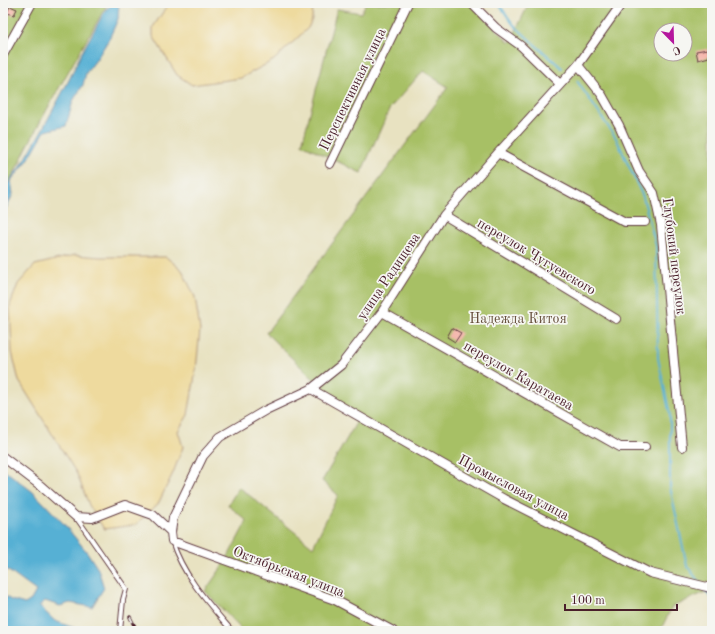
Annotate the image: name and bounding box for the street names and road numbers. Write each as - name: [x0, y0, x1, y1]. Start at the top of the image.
- street label: Перспективная улица: [317, 26, 389, 153]
- street label: Глубокий переулок: [660, 197, 688, 315]
- street label: переулок Чугуевского: [475, 216, 598, 298]
- street label: улица Радищева: [355, 231, 423, 322]
- street label: переулок Каратаева: [461, 339, 576, 413]
- street label: Промысловая улица: [456, 453, 571, 523]
- street label: Октябрьская улица: [231, 544, 347, 600]

